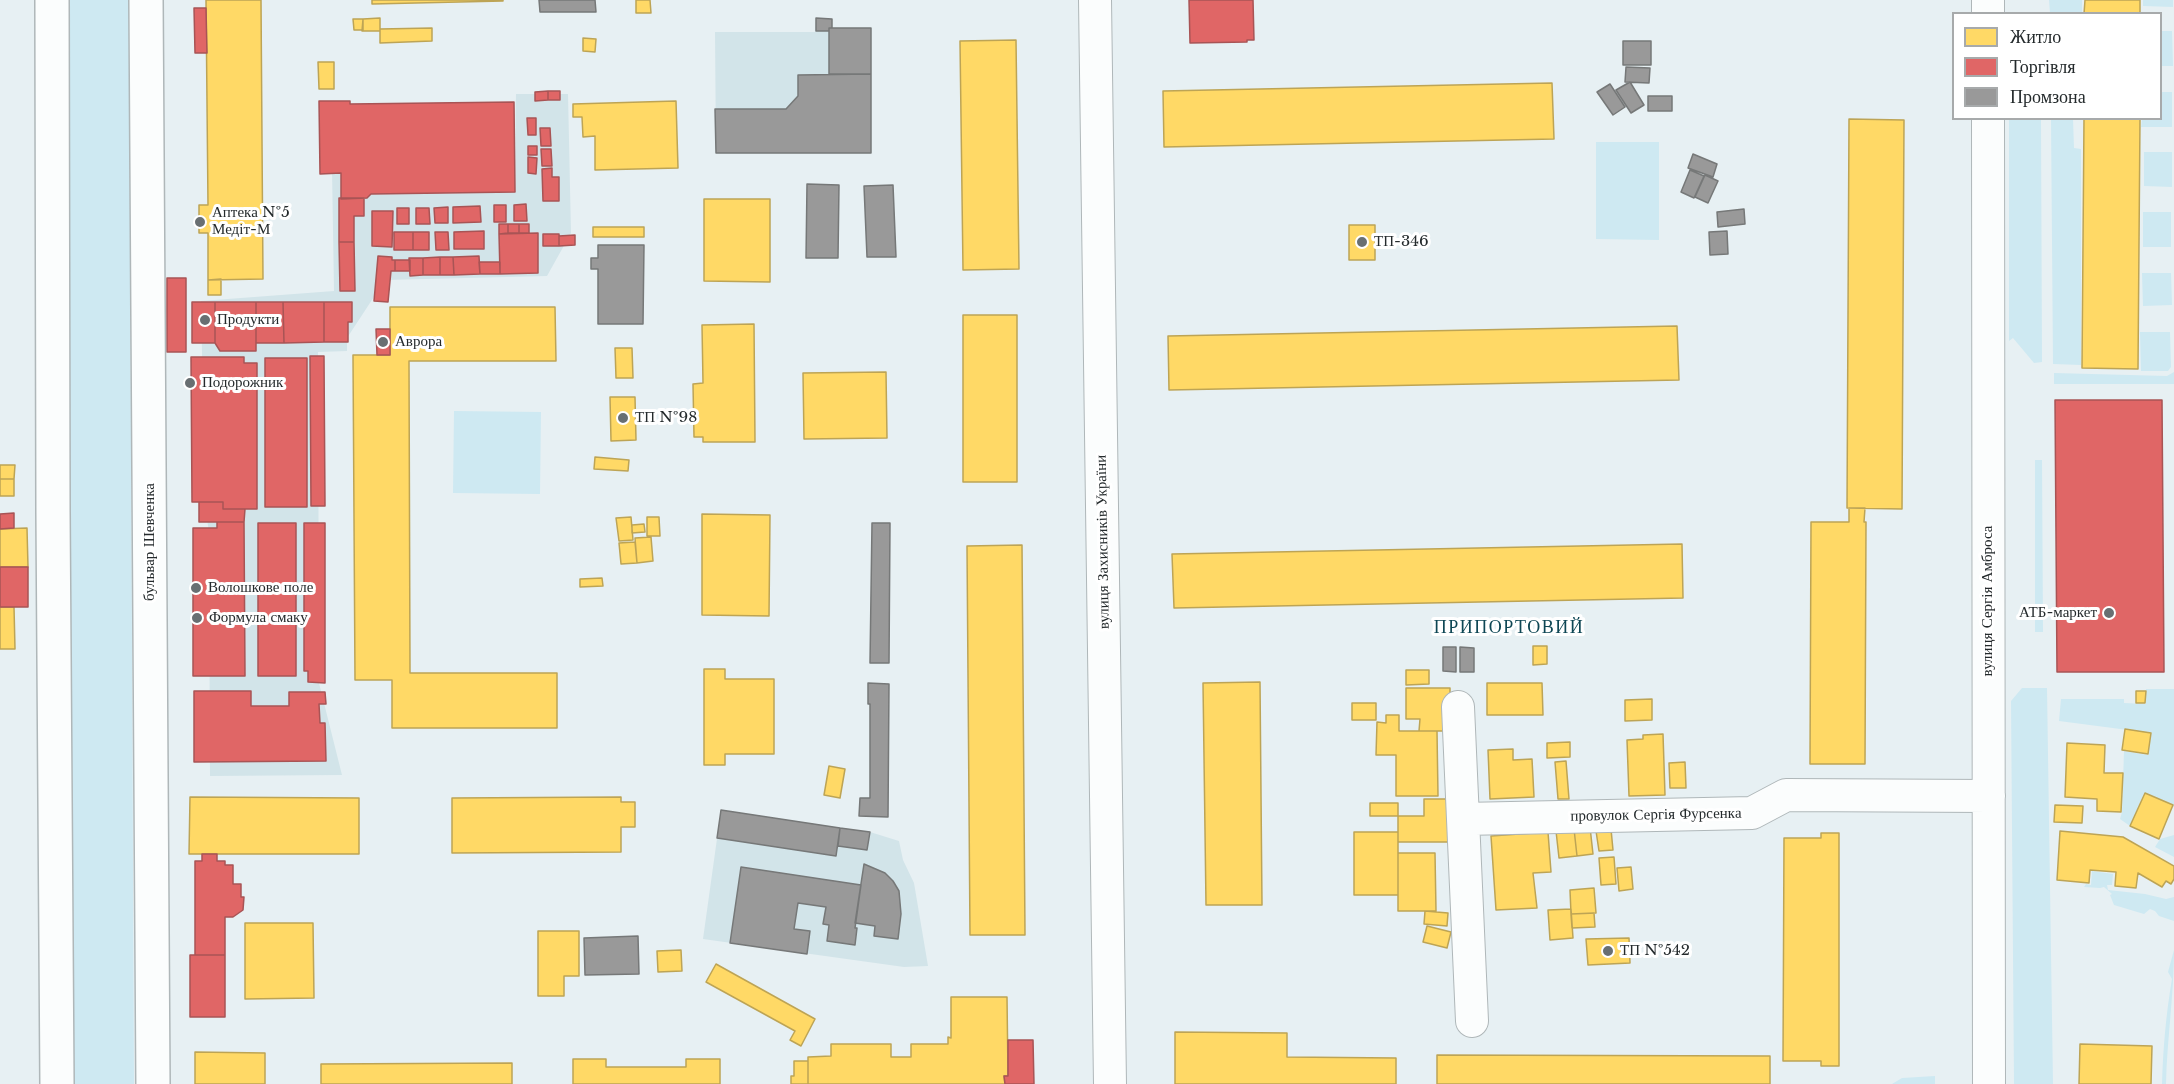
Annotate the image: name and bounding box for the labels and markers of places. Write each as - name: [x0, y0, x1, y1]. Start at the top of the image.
- place label: Аптека №5 Медіт-М: [212, 204, 290, 239]
- marker: Аптека №5 Медіт-М: [193, 215, 207, 229]
- place label: ТП-346: [1374, 233, 1429, 251]
- marker: ТП-346: [1355, 235, 1369, 249]
- place label: Продукти: [217, 311, 279, 329]
- marker: Продукти: [198, 313, 212, 327]
- place label: Аврора: [395, 333, 442, 351]
- marker: Аврора: [376, 335, 390, 349]
- place label: Подорожник: [202, 374, 283, 392]
- marker: Подорожник: [183, 376, 197, 390]
- place label: ТП №98: [635, 409, 697, 427]
- marker: ТП №98: [616, 411, 630, 425]
- place label: Волошкове поле: [208, 579, 313, 597]
- marker: Волошкове поле: [189, 581, 203, 595]
- place label: АТБ-маркет: [2019, 604, 2097, 622]
- marker: АТБ-маркет: [2102, 606, 2116, 620]
- place label: Формула смаку: [209, 609, 308, 627]
- marker: Формула смаку: [190, 611, 204, 625]
- place label: ТП №542: [1620, 942, 1690, 960]
- marker: ТП №542: [1601, 944, 1615, 958]

